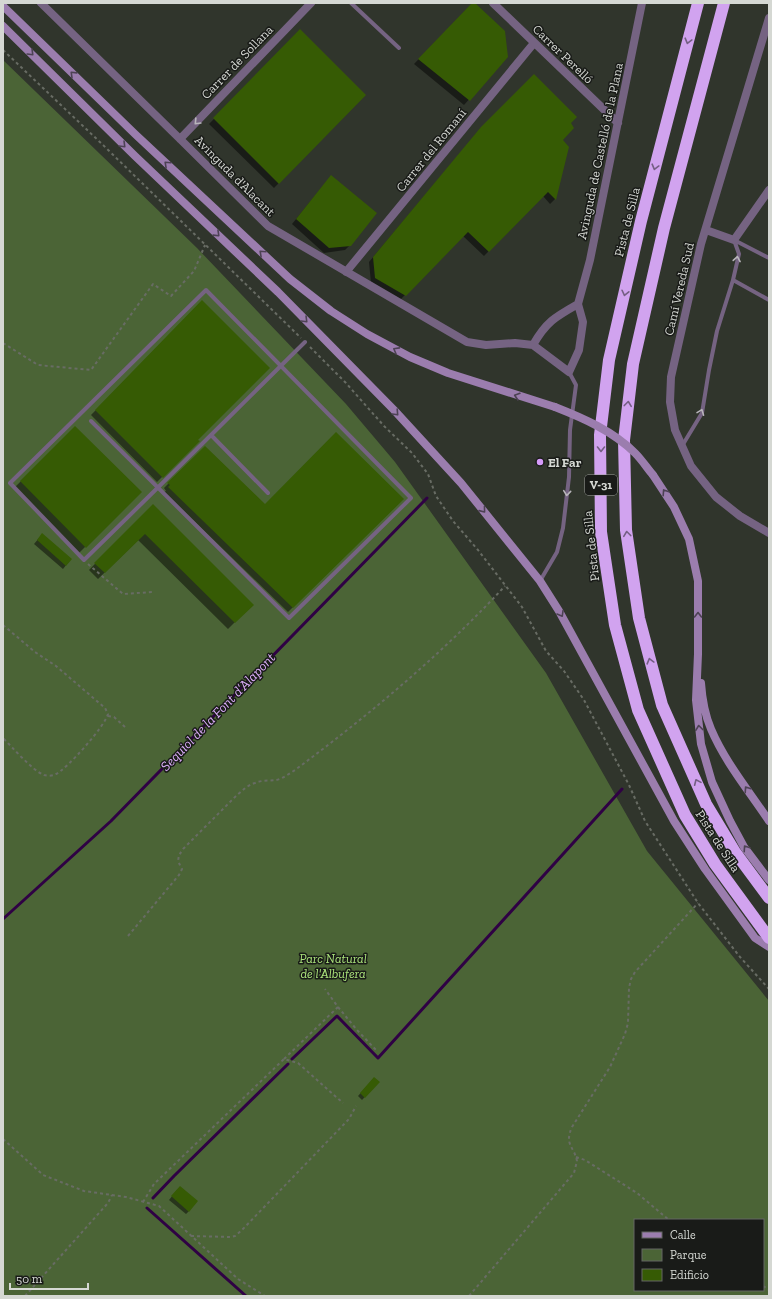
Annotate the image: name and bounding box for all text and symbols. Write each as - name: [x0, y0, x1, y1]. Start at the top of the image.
- street label: Carrer Perelló: [530, 21, 597, 87]
- street label: Carrer de Sollana: [198, 22, 276, 102]
- one-way arrow: [684, 37, 693, 44]
- one-way arrow: [26, 48, 34, 56]
- street label: Avinguda de Castelló de la Plana: [574, 61, 626, 241]
- one-way arrow: [70, 71, 78, 79]
- street label: Carrer del Romaní: [393, 105, 469, 195]
- one-way arrow: [194, 117, 202, 125]
- street label: Avinguda d'Alacant: [192, 133, 279, 220]
- one-way arrow: [118, 140, 126, 148]
- one-way arrow: [164, 161, 172, 169]
- one-way arrow: [651, 163, 660, 170]
- street label: Pista de Silla: [611, 185, 643, 258]
- one-way arrow: [212, 230, 220, 237]
- street label: Camí Vereda Sud: [661, 241, 697, 337]
- one-way arrow: [259, 250, 267, 257]
- one-way arrow: [732, 256, 741, 262]
- one-way arrow: [621, 290, 629, 296]
- one-way arrow: [300, 315, 308, 323]
- one-way arrow: [393, 347, 400, 354]
- one-way arrow: [514, 392, 521, 401]
- one-way arrow: [624, 401, 633, 407]
- one-way arrow: [392, 408, 399, 416]
- one-way arrow: [696, 409, 705, 416]
- one-way arrow: [596, 446, 605, 452]
- place label: El Far: [548, 455, 582, 470]
- marker: El Far: [535, 457, 545, 467]
- road number: V-31: [585, 475, 617, 495]
- one-way arrow: [563, 490, 572, 496]
- one-way arrow: [662, 490, 669, 497]
- one-way arrow: [478, 505, 485, 513]
- street label: Pista de Silla: [580, 509, 602, 582]
- one-way arrow: [623, 531, 632, 537]
- one-way arrow: [556, 610, 563, 617]
- one-way arrow: [694, 612, 702, 618]
- water label: Sequiol de la Font d’Alapont: [157, 649, 279, 775]
- one-way arrow: [647, 658, 655, 665]
- one-way arrow: [695, 725, 704, 731]
- one-way arrow: [694, 779, 702, 787]
- one-way arrow: [745, 786, 752, 793]
- street label: Pista de Silla: [692, 807, 744, 875]
- one-way arrow: [744, 846, 751, 853]
- park label: Parc Natural de l'Albufera: [299, 951, 367, 981]
- legend: [634, 1219, 764, 1291]
- text: Calle: [670, 1228, 696, 1242]
- text: Parque: [670, 1248, 707, 1262]
- scale bar: [10, 1265, 88, 1291]
- text: Edificio: [670, 1268, 709, 1282]
- text: 50 m: [16, 1272, 43, 1286]

